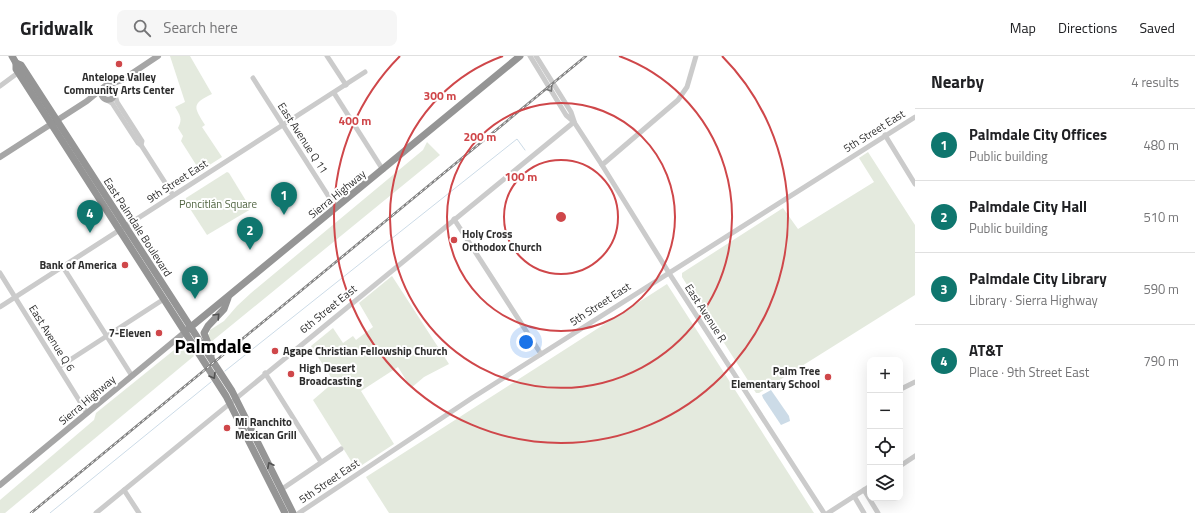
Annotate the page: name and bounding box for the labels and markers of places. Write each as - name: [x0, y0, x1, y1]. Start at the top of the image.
- marker: Antelope Valley Community Arts Center: [114, 59, 124, 69]
- place label: Antelope Valley Community Arts Center: [64, 69, 174, 98]
- pin: 1: [271, 182, 297, 215]
- pin: 4: [77, 200, 103, 233]
- centre of rings: [554, 210, 568, 224]
- pin: 2: [237, 217, 263, 250]
- place label: Holy Cross Orthodox Church: [462, 226, 542, 255]
- marker: Holy Cross Orthodox Church: [449, 235, 459, 245]
- place label: Bank of America: [39, 257, 117, 273]
- marker: Bank of America: [120, 260, 130, 270]
- pin: 3: [182, 266, 208, 299]
- place label: 7-Eleven: [109, 325, 151, 341]
- marker: 7-Eleven: [154, 328, 164, 338]
- place label: Agape Christian Fellowship Church: [283, 343, 447, 359]
- marker: Agape Christian Fellowship Church: [270, 346, 280, 356]
- place label: High Desert Broadcasting: [299, 360, 362, 389]
- place label: Palm Tree Elementary School: [731, 363, 820, 392]
- marker: High Desert Broadcasting: [286, 369, 296, 379]
- marker: Palm Tree Elementary School: [823, 372, 833, 382]
- place label: Mi Ranchito Mexican Grill: [235, 414, 297, 443]
- marker: Mi Ranchito Mexican Grill: [222, 423, 232, 433]

